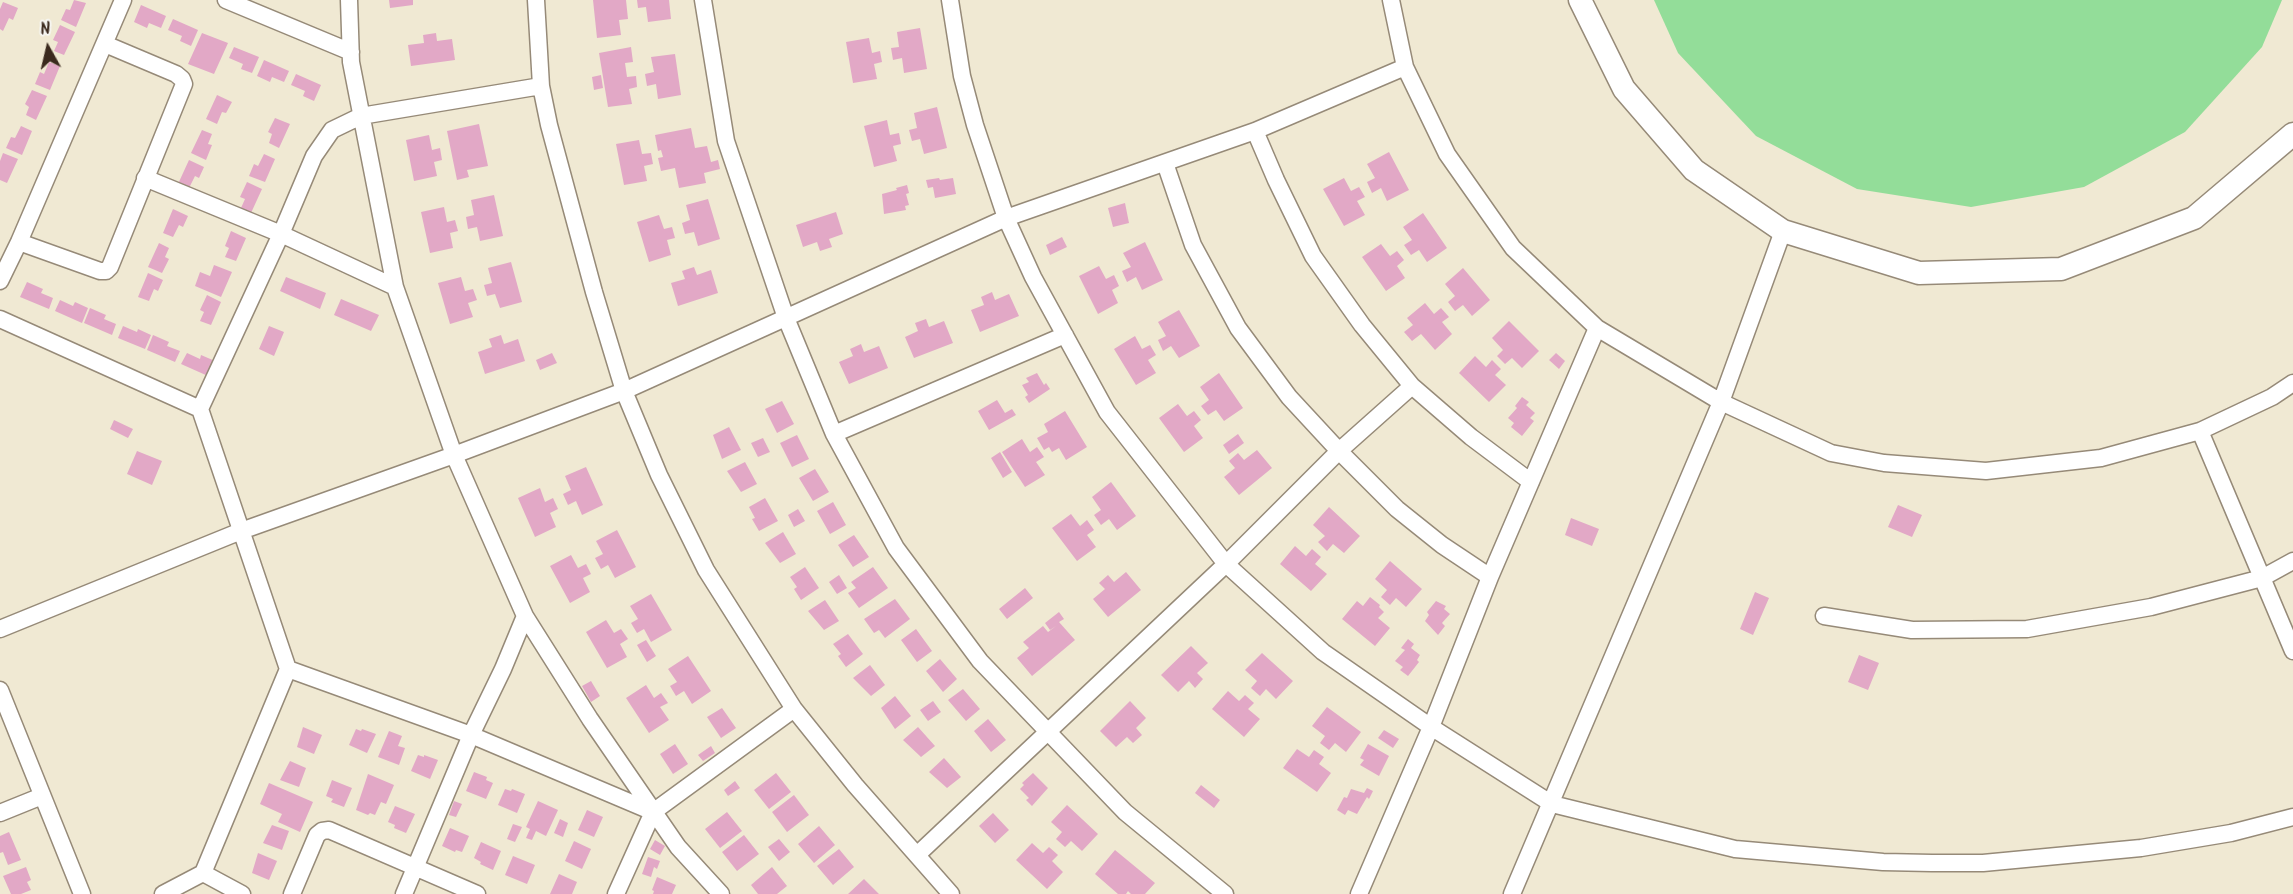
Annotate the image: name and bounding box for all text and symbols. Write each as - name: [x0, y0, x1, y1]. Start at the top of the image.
- text: N: [39, 17, 52, 43]
- north arrow: [18, 18, 78, 78]

